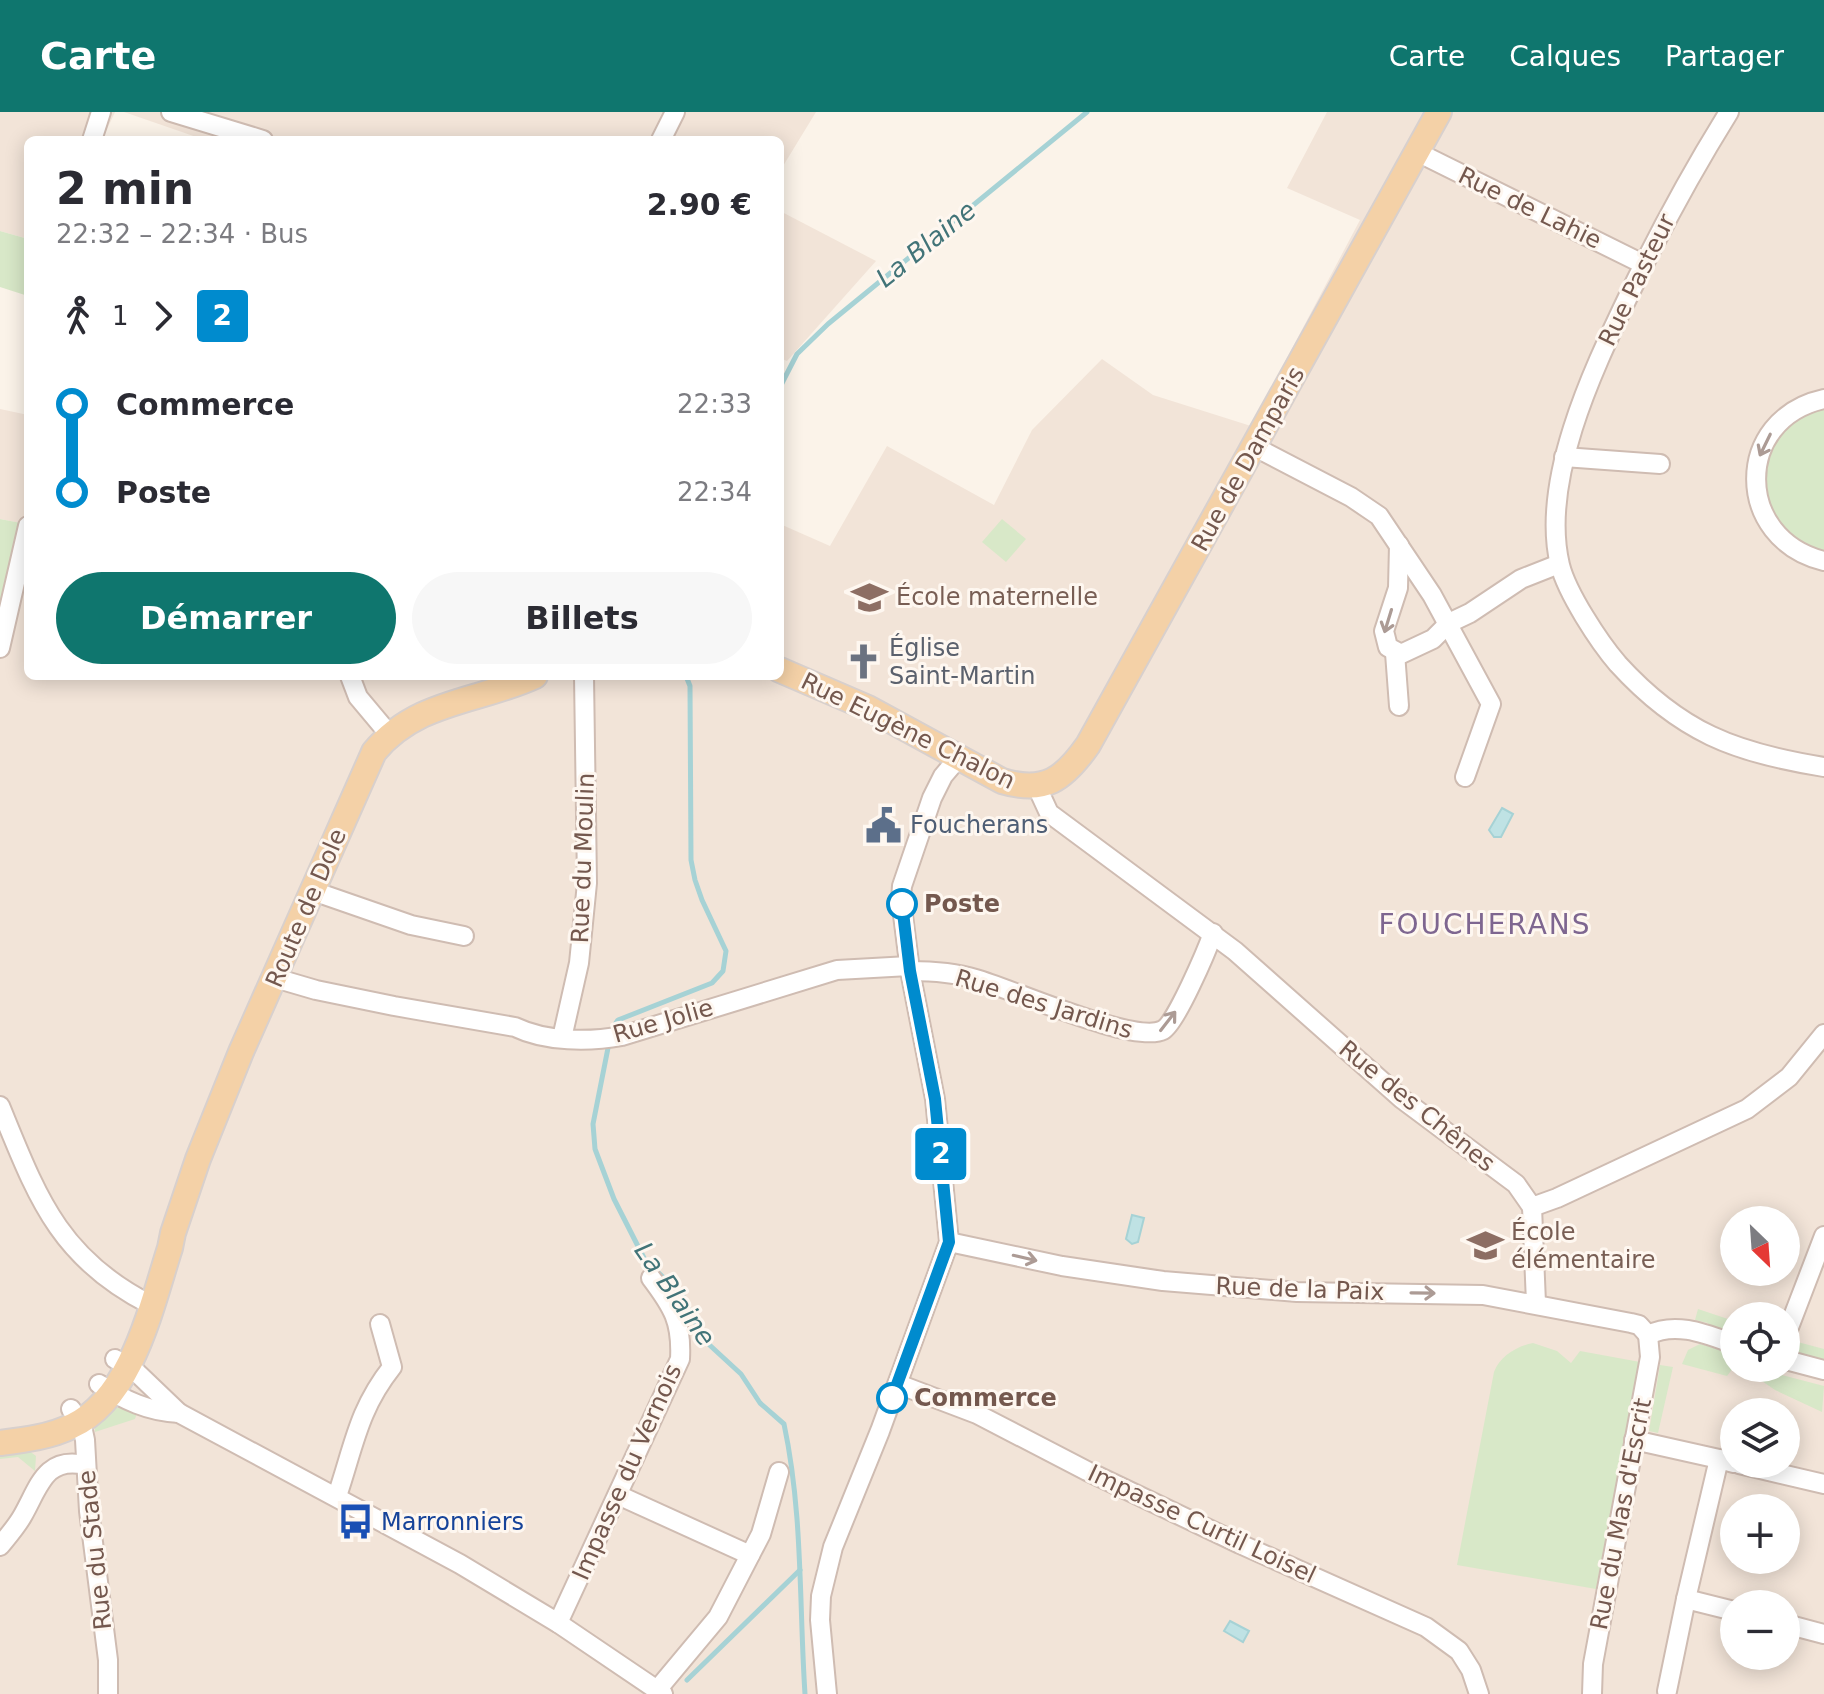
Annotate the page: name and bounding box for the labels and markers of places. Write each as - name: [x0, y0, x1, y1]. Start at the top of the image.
- school or university icon: École maternelle: [851, 578, 889, 616]
- place label: École maternelle: [896, 582, 1098, 611]
- place label: Église Saint-Martin: [889, 633, 1035, 690]
- church icon: Église Saint-Martin: [844, 643, 882, 681]
- public building icon: Foucherans: [865, 806, 903, 844]
- place label: Foucherans: [910, 811, 1048, 839]
- marker: Poste: [887, 889, 917, 919]
- place label: Poste: [924, 890, 1000, 918]
- place label: École élémentaire: [1511, 1217, 1655, 1274]
- school or university icon: École élémentaire: [1466, 1227, 1504, 1265]
- marker: Commerce: [877, 1383, 907, 1413]
- place label: Commerce: [914, 1384, 1057, 1412]
- bus stop icon: Marronniers: [336, 1503, 374, 1541]
- place label: Marronniers: [381, 1508, 524, 1536]

